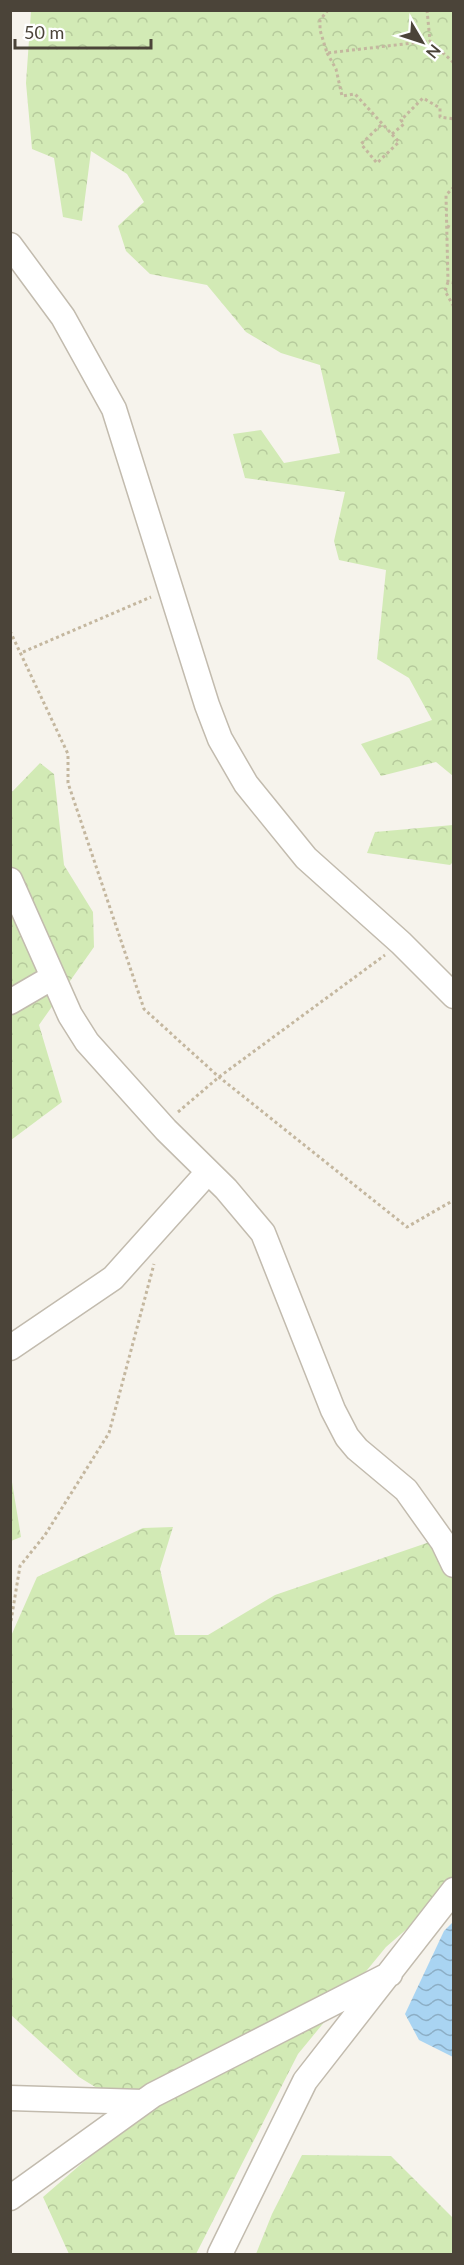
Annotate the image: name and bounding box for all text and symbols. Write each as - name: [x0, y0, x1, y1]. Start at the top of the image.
- scale bar: [15, 12, 152, 50]
- north arrow: [392, 12, 452, 72]
- text: 50 m: [24, 21, 64, 43]
- text: N: [423, 41, 445, 63]

